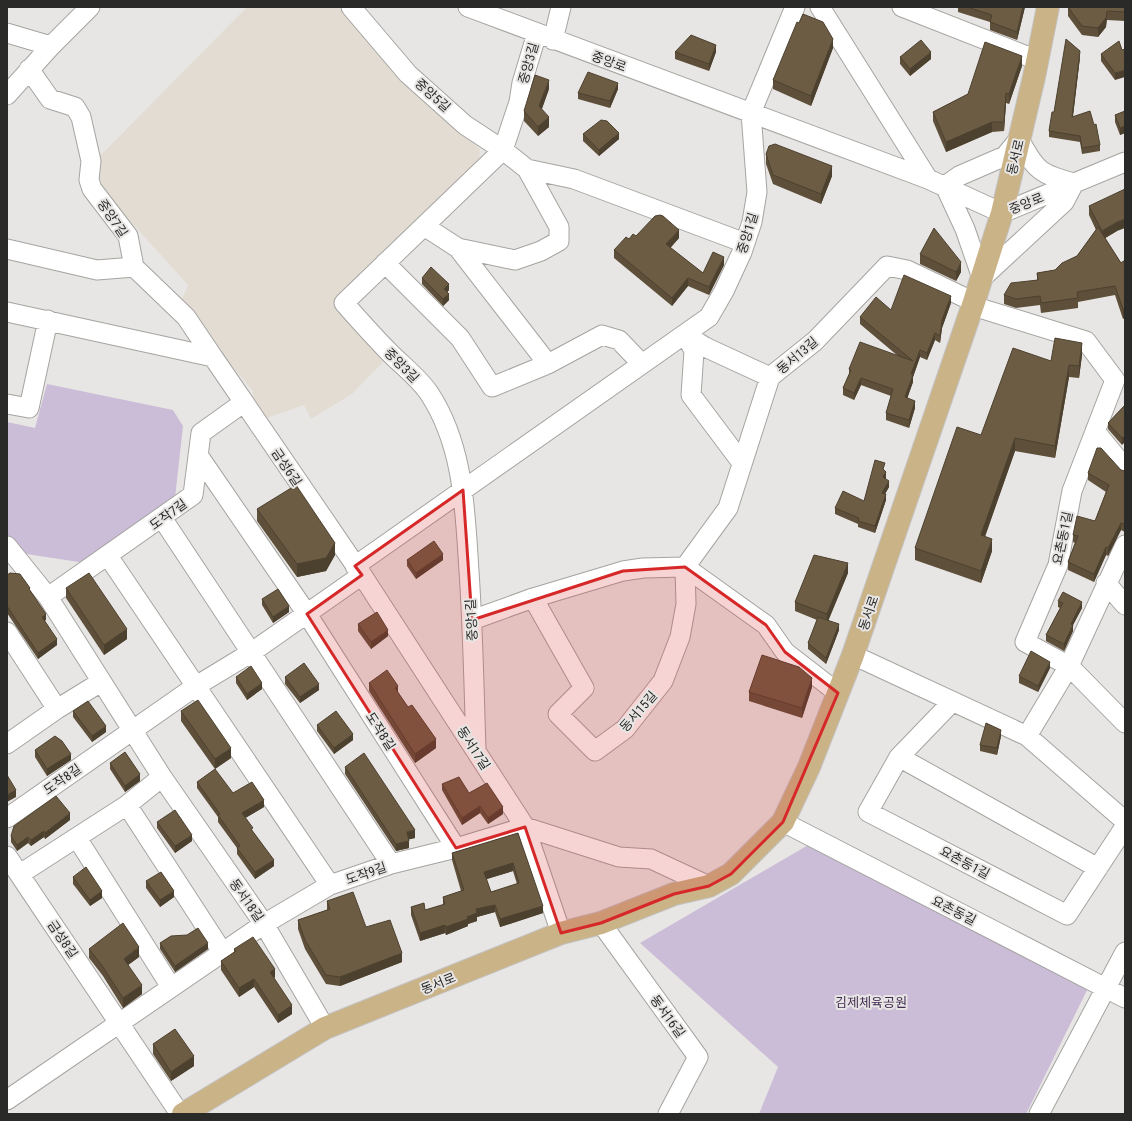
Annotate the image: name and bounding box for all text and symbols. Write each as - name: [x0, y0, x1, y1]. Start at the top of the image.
- street label: 중앙3길: [515, 41, 542, 86]
- street label: 중앙로: [589, 48, 628, 75]
- street label: 중앙5길: [412, 76, 453, 115]
- street label: 동서로: [1004, 138, 1027, 176]
- street label: 중앙로: [1007, 190, 1046, 217]
- street label: 중앙7길: [95, 197, 131, 240]
- street label: 중앙1길: [734, 211, 761, 256]
- street label: 동서13길: [774, 334, 821, 377]
- street label: 중앙3길: [381, 345, 422, 386]
- street label: 금성6길: [269, 446, 305, 489]
- street label: 도작7길: [147, 496, 190, 533]
- street label: 요촌동1길: [1050, 510, 1075, 566]
- street label: 동서로: [856, 594, 881, 633]
- street label: 중앙1길: [463, 598, 480, 641]
- street label: 동서15길: [617, 688, 660, 735]
- street label: 도작8길: [363, 709, 398, 753]
- street label: 동서17길: [454, 724, 493, 773]
- street label: 도작8길: [41, 761, 84, 798]
- street label: 요촌동1길: [937, 843, 992, 882]
- street label: 도작9길: [344, 859, 389, 887]
- street label: 동서18길: [226, 876, 267, 925]
- street label: 요촌동길: [929, 893, 978, 928]
- street label: 금성8길: [45, 918, 81, 961]
- street label: 동서로: [419, 970, 458, 997]
- street label: 동서16길: [647, 992, 688, 1040]
- park label: 김제체육공원: [835, 995, 907, 1010]

